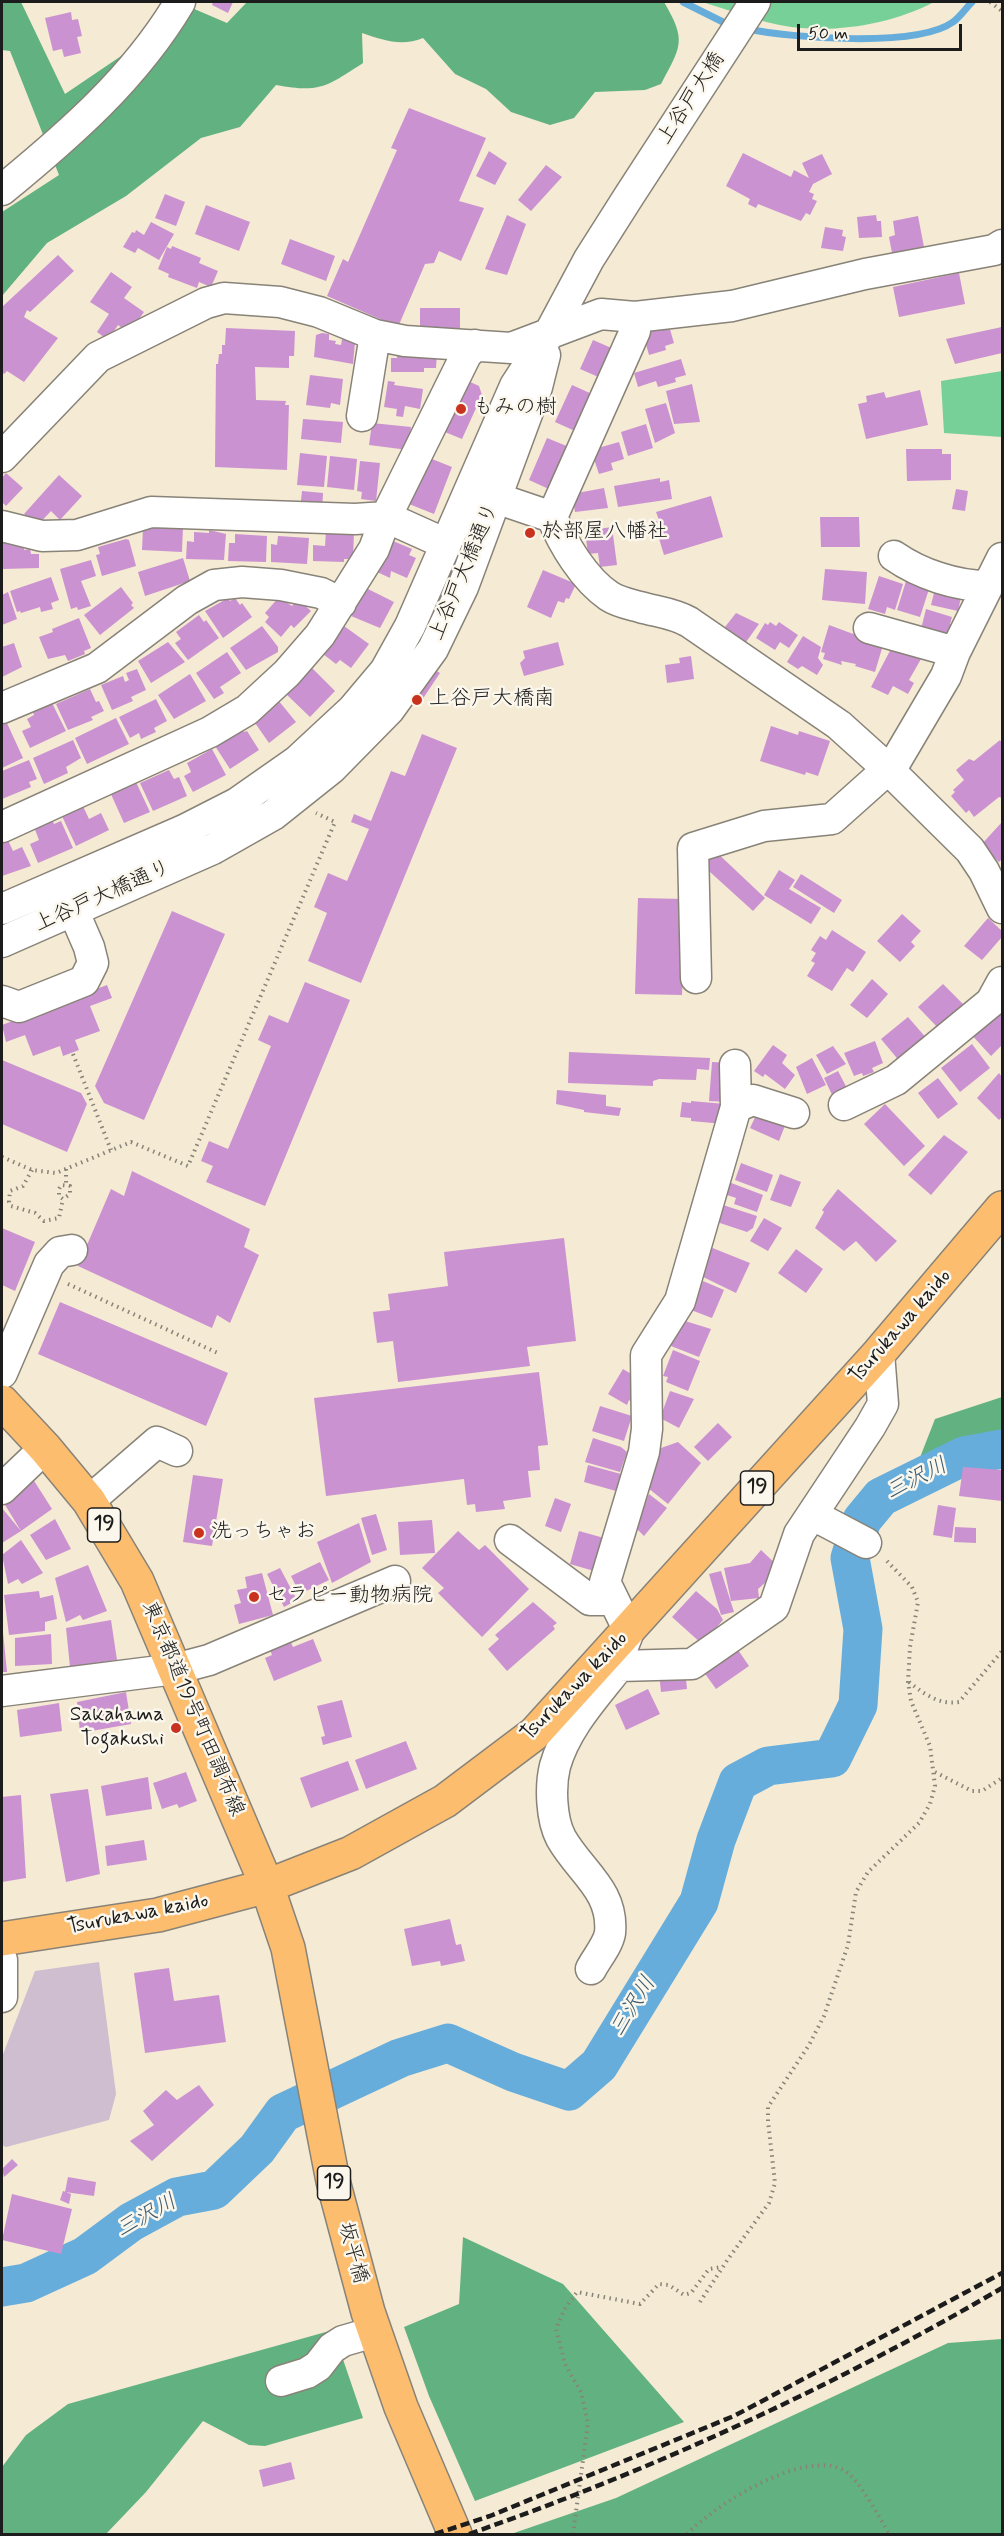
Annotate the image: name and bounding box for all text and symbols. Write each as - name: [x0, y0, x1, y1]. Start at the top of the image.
- scale bar: [800, 12, 965, 50]
- text: 50 m: [808, 22, 848, 46]
- street label: 上谷戸大橋: [653, 48, 731, 150]
- place label: もみの樹: [473, 396, 557, 422]
- marker: もみの樹: [454, 402, 468, 416]
- street label: 上谷戸大橋通り: [425, 499, 505, 645]
- place label: 於部屋八幡社: [542, 520, 668, 546]
- marker: 於部屋八幡社: [523, 526, 537, 540]
- place label: 上谷戸大橋南: [429, 687, 555, 713]
- marker: 上谷戸大橋南: [410, 693, 424, 707]
- street label: 上谷戸大橋通り: [31, 856, 175, 938]
- street label: Tsurukawa kaido: [845, 1265, 957, 1389]
- water label: 三沢川: [882, 1453, 952, 1507]
- road number: 19: [740, 1471, 774, 1505]
- road number: 19: [88, 1508, 120, 1542]
- place label: 洗っちゃお: [211, 1520, 316, 1546]
- marker: 洗っちゃお: [192, 1526, 206, 1540]
- place label: セラピー動物病院: [266, 1584, 433, 1610]
- marker: セラピー動物病院: [247, 1590, 261, 1604]
- street label: 東京都道19号町田調布線: [135, 1597, 249, 1821]
- street label: Tsurukawa kaido: [516, 1627, 634, 1747]
- place label: Sakahama Togakushi: [70, 1703, 164, 1753]
- marker: Sakahama Togakushi: [169, 1721, 183, 1735]
- street label: Tsurukawa kaido: [65, 1889, 211, 1941]
- water label: 三沢川: [605, 1972, 663, 2042]
- road number: 19: [318, 2166, 350, 2200]
- water label: 三沢川: [112, 2189, 182, 2245]
- street label: 坂平橋: [332, 2219, 372, 2287]

